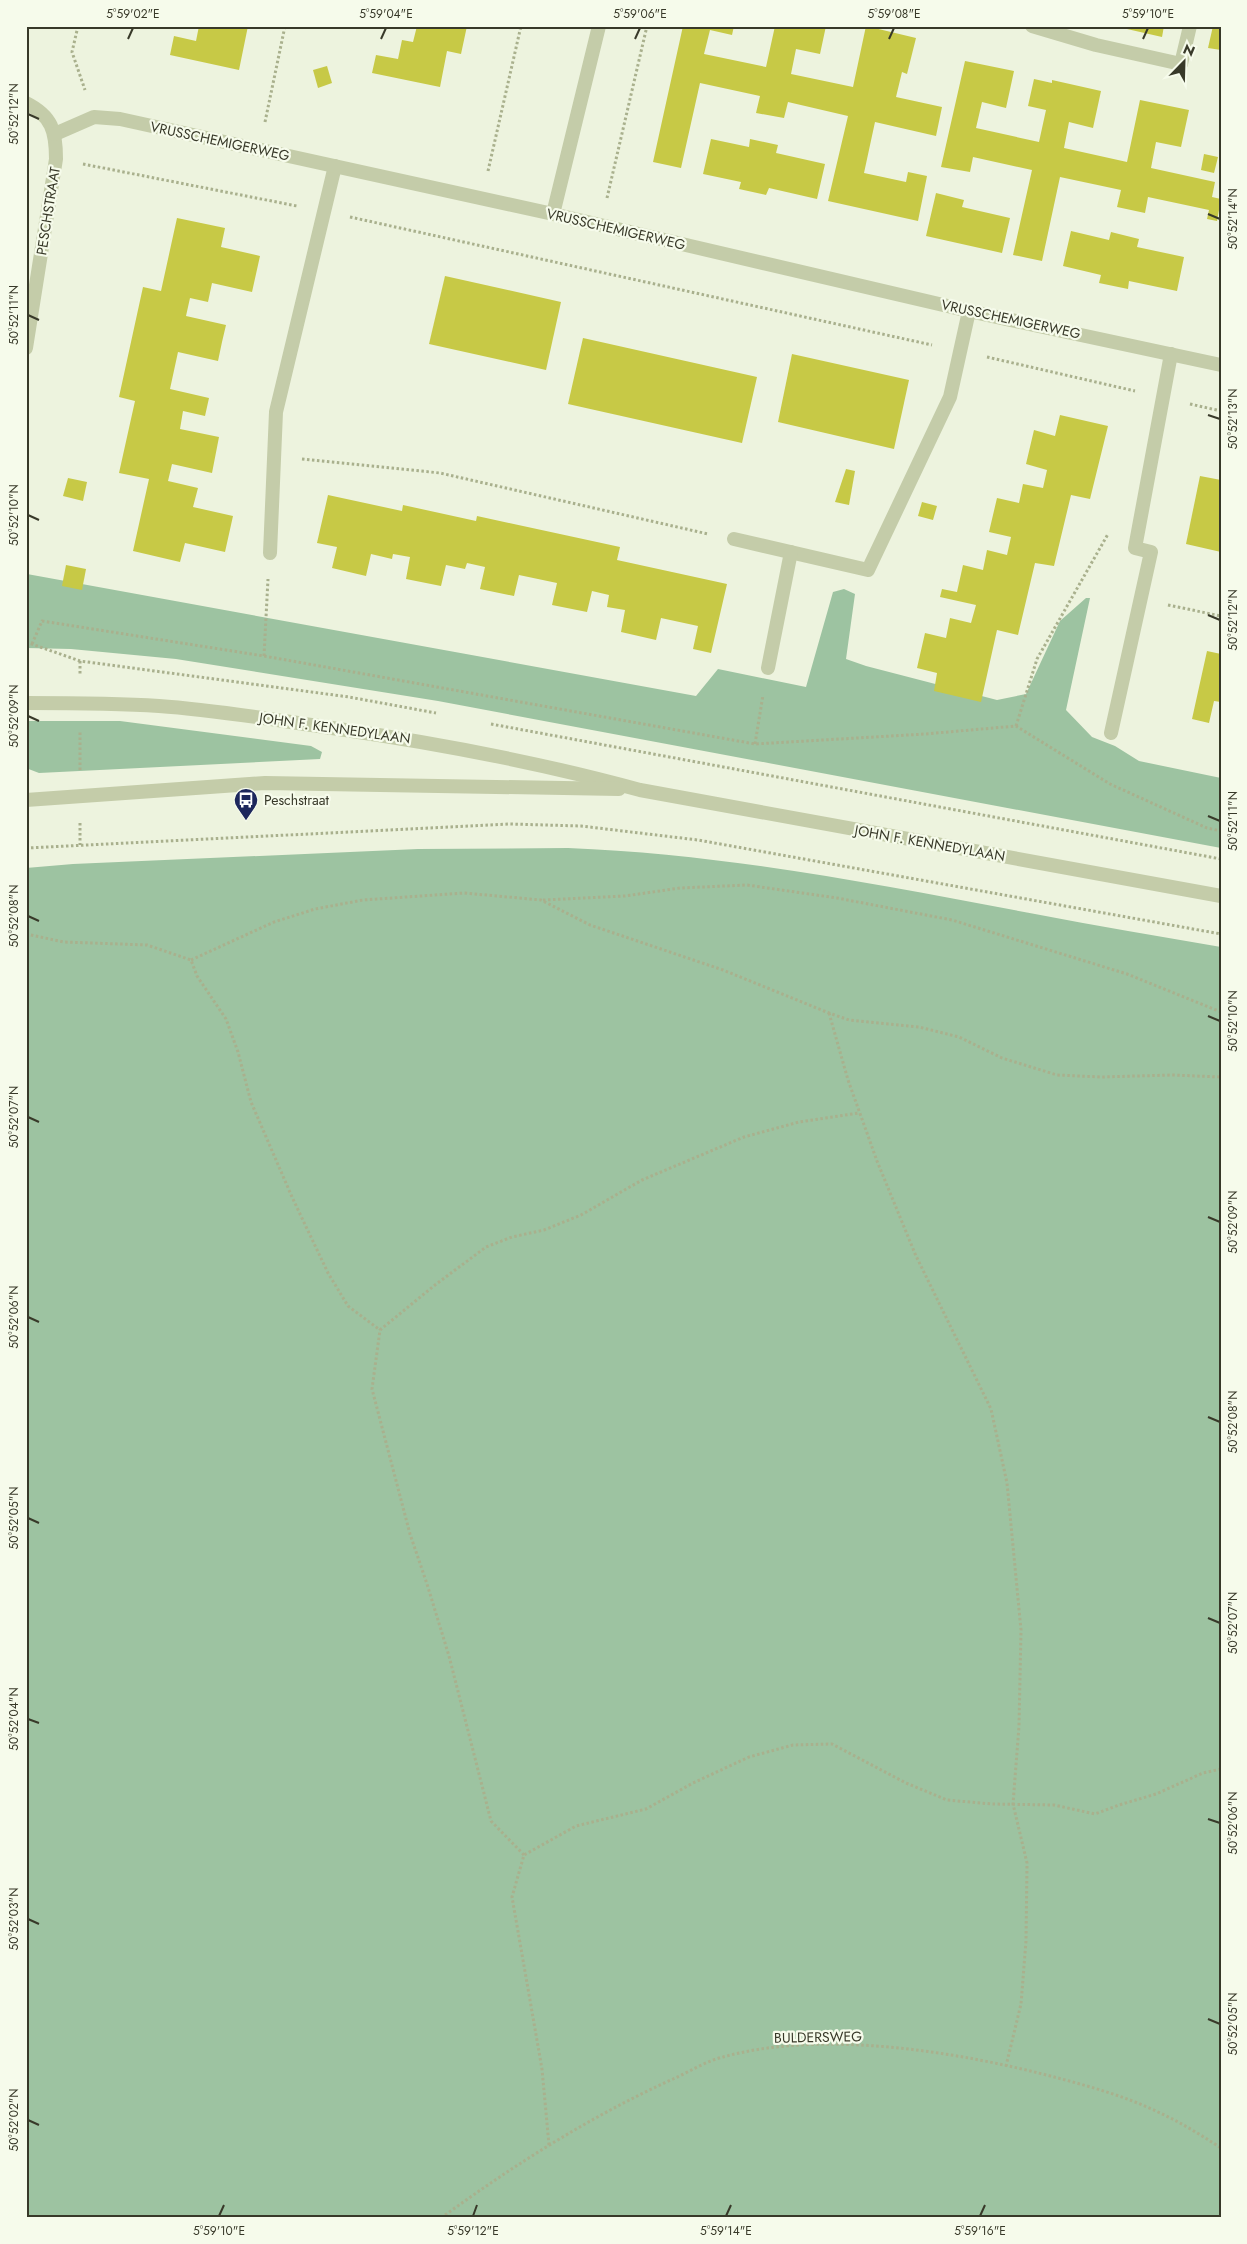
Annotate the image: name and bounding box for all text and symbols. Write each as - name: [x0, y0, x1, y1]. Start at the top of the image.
- text: 5°59'02"E: [106, 5, 160, 23]
- text: 5°59'04"E: [359, 5, 413, 23]
- text: 5°59'06"E: [613, 5, 667, 23]
- text: 5°59'08"E: [867, 5, 921, 23]
- text: 5°59'10"E: [1122, 5, 1174, 23]
- north arrow: [1160, 38, 1210, 88]
- text: N: [1180, 39, 1198, 61]
- text: 50°52'12"N: [5, 83, 23, 145]
- street label: VRUSSCHEMIGERWEG: [148, 116, 292, 166]
- street label: PESCHSTRAAT: [31, 165, 65, 257]
- text: 50°52'14"N: [1224, 188, 1242, 250]
- street label: VRUSSCHEMIGERWEG: [545, 203, 688, 255]
- text: 50°52'11"N: [5, 285, 23, 345]
- street label: VRUSSCHEMIGERWEG: [939, 294, 1083, 344]
- text: 50°52'13"N: [1224, 388, 1242, 450]
- text: 50°52'10"N: [5, 484, 23, 546]
- text: 50°52'12"N: [1224, 589, 1242, 651]
- text: 50°52'09"N: [5, 684, 23, 748]
- street label: JOHN F. KENNEDYLAAN: [256, 707, 412, 749]
- bus stop icon: Peschstraat: [233, 787, 259, 821]
- place label: Peschstraat: [264, 790, 329, 810]
- text: 50°52'11"N: [1224, 791, 1242, 851]
- street label: JOHN F. KENNEDYLAAN: [851, 820, 1007, 866]
- text: 50°52'08"N: [5, 885, 23, 947]
- text: 50°52'10"N: [1224, 990, 1242, 1052]
- text: 50°52'07"N: [5, 1086, 23, 1148]
- text: 50°52'09"N: [1224, 1190, 1242, 1254]
- text: 50°52'06"N: [5, 1285, 23, 1349]
- text: 50°52'08"N: [1224, 1391, 1242, 1453]
- text: 50°52'05"N: [5, 1486, 23, 1550]
- text: 50°52'07"N: [1224, 1592, 1242, 1654]
- text: 50°52'04"N: [5, 1687, 23, 1751]
- text: 50°52'06"N: [1224, 1791, 1242, 1855]
- text: 50°52'03"N: [5, 1888, 23, 1950]
- text: 50°52'05"N: [1224, 1992, 1242, 2056]
- street label: BULDERSWEG: [774, 2026, 862, 2048]
- text: 50°52'02"N: [5, 2088, 23, 2152]
- text: 5°59'10"E: [193, 2222, 245, 2240]
- text: 5°59'12"E: [447, 2222, 499, 2240]
- text: 5°59'14"E: [700, 2222, 752, 2240]
- text: 5°59'16"E: [954, 2222, 1006, 2240]

